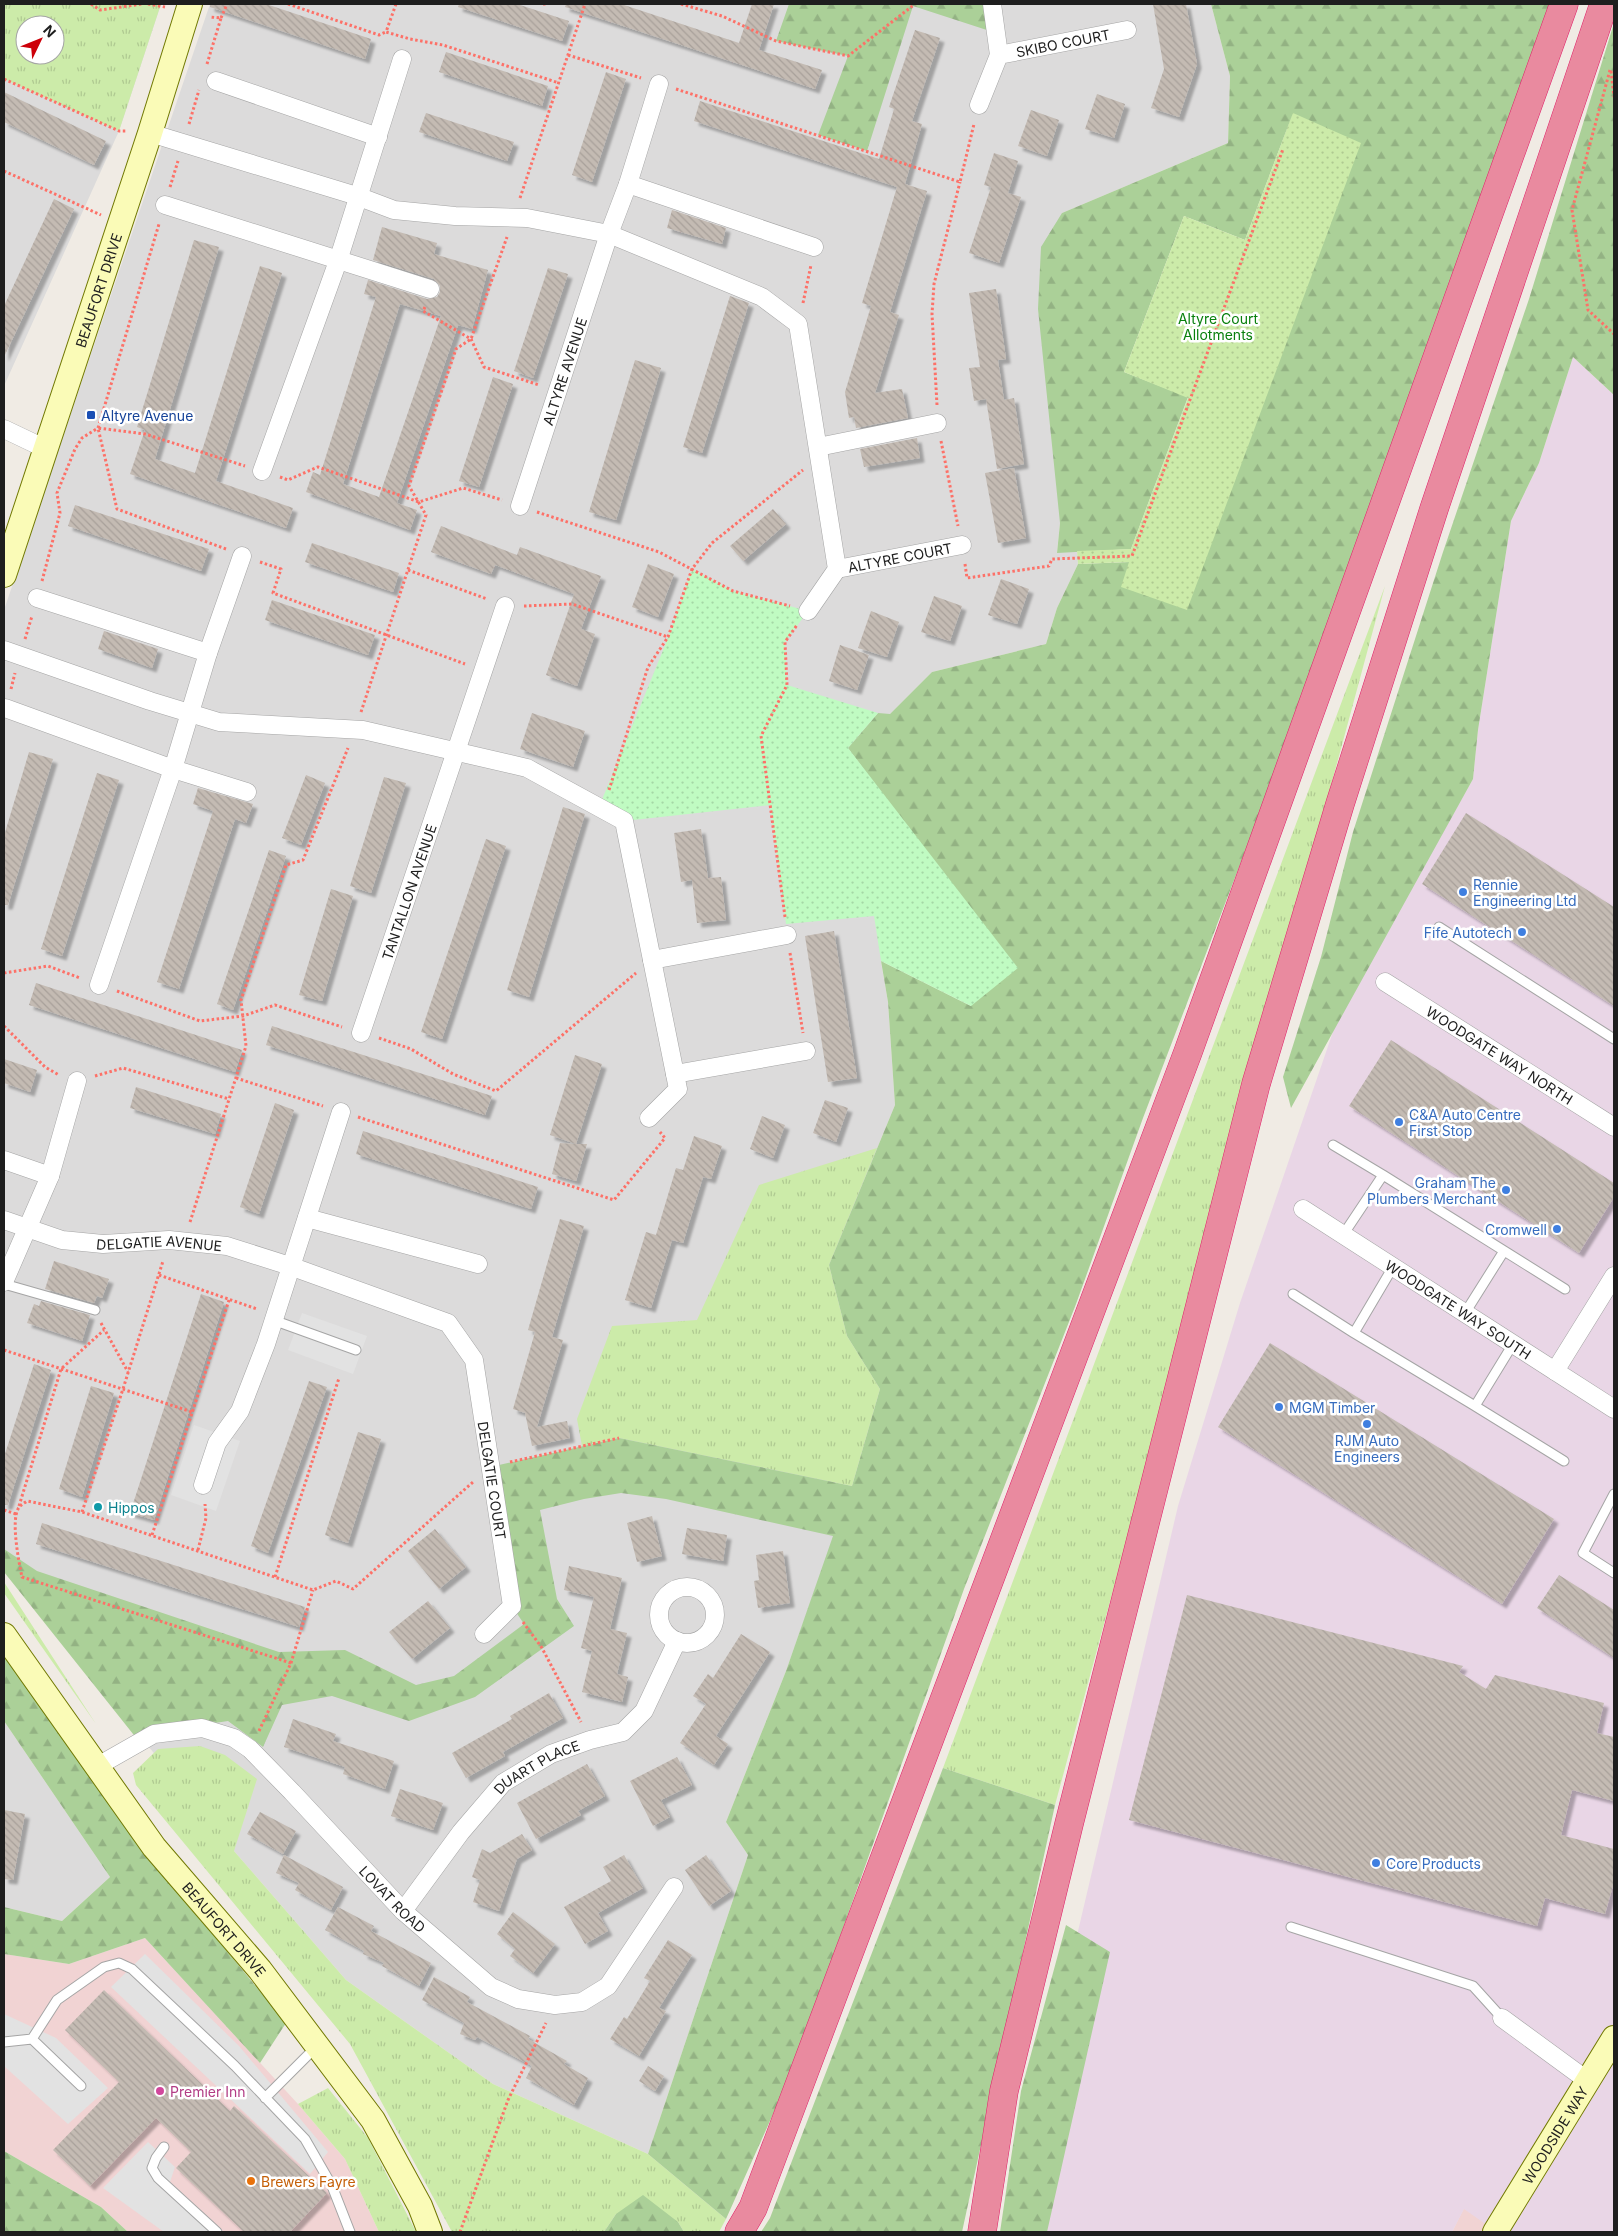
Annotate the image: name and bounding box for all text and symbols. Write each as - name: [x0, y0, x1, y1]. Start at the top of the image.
- north arrow: [15, 15, 65, 65]
- text: N: [40, 21, 60, 40]
- street label: SKIBO COURT: [1014, 25, 1111, 60]
- street label: BEAUFORT DRIVE: [71, 231, 125, 349]
- park label: Altyre Court Allotments: [1178, 310, 1258, 343]
- street label: ALTYRE AVENUE: [539, 315, 590, 427]
- place label: Altyre Avenue: [101, 407, 193, 424]
- marker: Altyre Avenue: [85, 409, 97, 421]
- street label: ALTYRE COURT: [846, 539, 953, 575]
- street label: TANTALLON AVENUE: [378, 822, 439, 962]
- place label: Rennie Engineering Ltd: [1473, 876, 1577, 909]
- marker: Rennie Engineering Ltd: [1457, 886, 1469, 898]
- place label: Fife Autotech: [1424, 924, 1512, 941]
- marker: Fife Autotech: [1516, 926, 1528, 938]
- street label: WOODGATE WAY NORTH: [1423, 1002, 1576, 1107]
- place label: C&A Auto Centre First Stop: [1409, 1106, 1521, 1139]
- marker: C&A Auto Centre First Stop: [1393, 1116, 1405, 1128]
- place label: Graham The Plumbers Merchant: [1367, 1174, 1496, 1207]
- marker: Graham The Plumbers Merchant: [1500, 1184, 1512, 1196]
- place label: Cromwell: [1485, 1221, 1547, 1238]
- marker: Cromwell: [1551, 1223, 1563, 1235]
- street label: DELGATIE AVENUE: [96, 1231, 223, 1254]
- street label: WOODGATE WAY SOUTH: [1382, 1256, 1535, 1362]
- place label: MGM Timber: [1289, 1399, 1375, 1416]
- marker: MGM Timber: [1273, 1401, 1285, 1413]
- marker: RJM Auto Engineers: [1361, 1418, 1373, 1430]
- street label: DELGATIE COURT: [475, 1420, 510, 1541]
- place label: RJM Auto Engineers: [1334, 1432, 1400, 1465]
- place label: Hippos: [108, 1499, 155, 1516]
- marker: Hippos: [92, 1501, 104, 1513]
- street label: DUART PLACE: [489, 1736, 582, 1797]
- place label: Core Products: [1386, 1855, 1481, 1872]
- marker: Core Products: [1370, 1857, 1382, 1869]
- street label: LOVAT ROAD: [356, 1862, 429, 1935]
- street label: BEAUFORT DRIVE: [179, 1878, 270, 1980]
- street label: WOODSIDE WAY: [1518, 2082, 1591, 2187]
- place label: Premier Inn: [170, 2083, 245, 2100]
- marker: Premier Inn: [154, 2085, 166, 2097]
- place label: Brewers Fayre: [261, 2173, 356, 2190]
- marker: Brewers Fayre: [245, 2175, 257, 2187]

